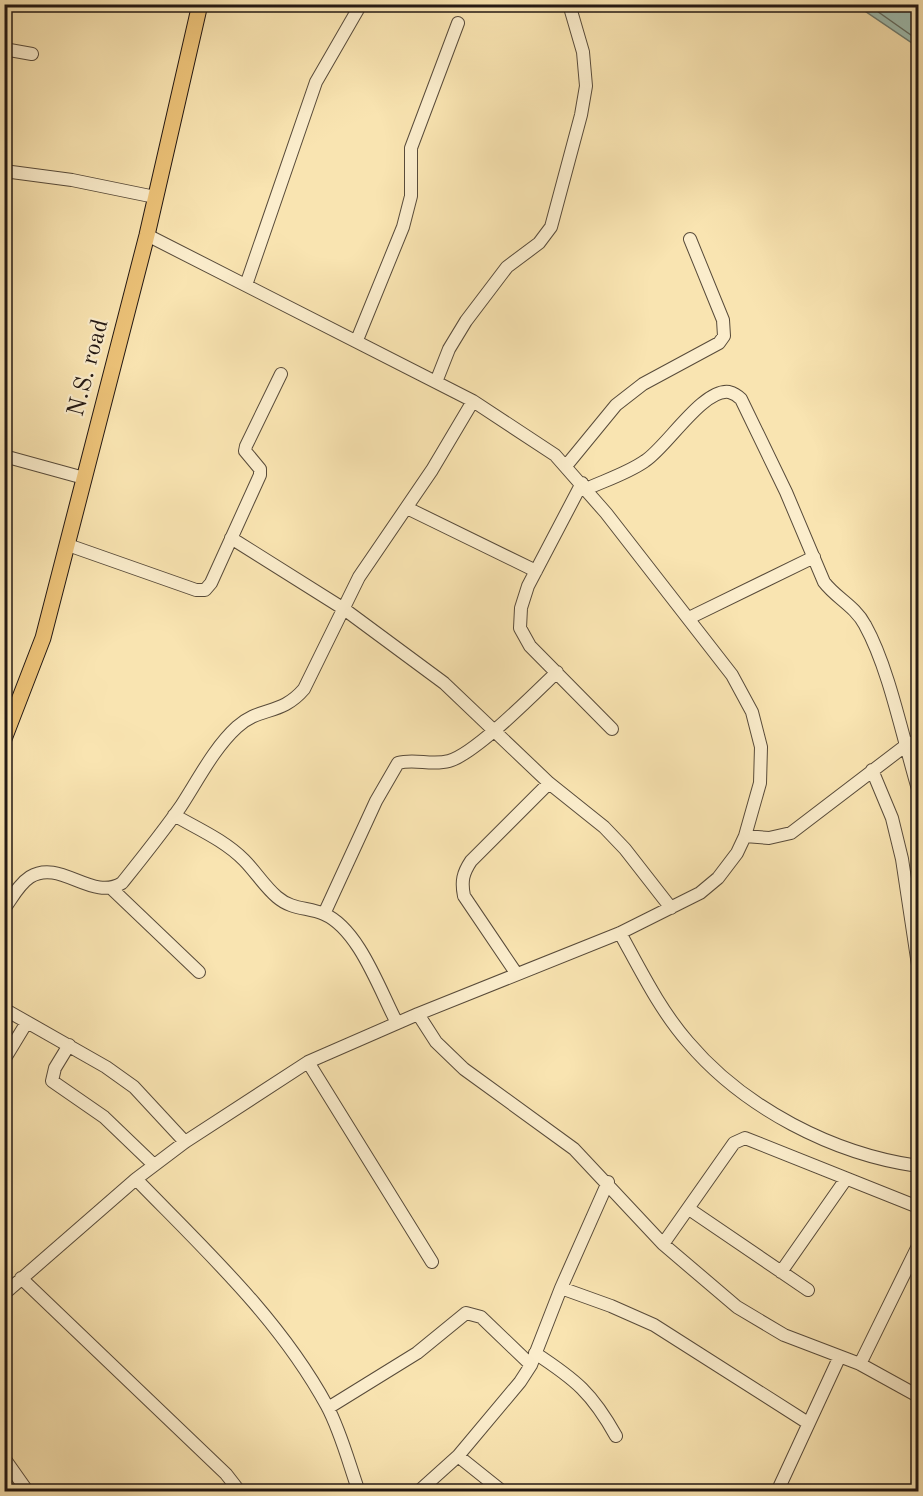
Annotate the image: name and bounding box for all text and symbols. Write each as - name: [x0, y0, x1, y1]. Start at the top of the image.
- street label: N.S. road: [65, 317, 113, 419]

